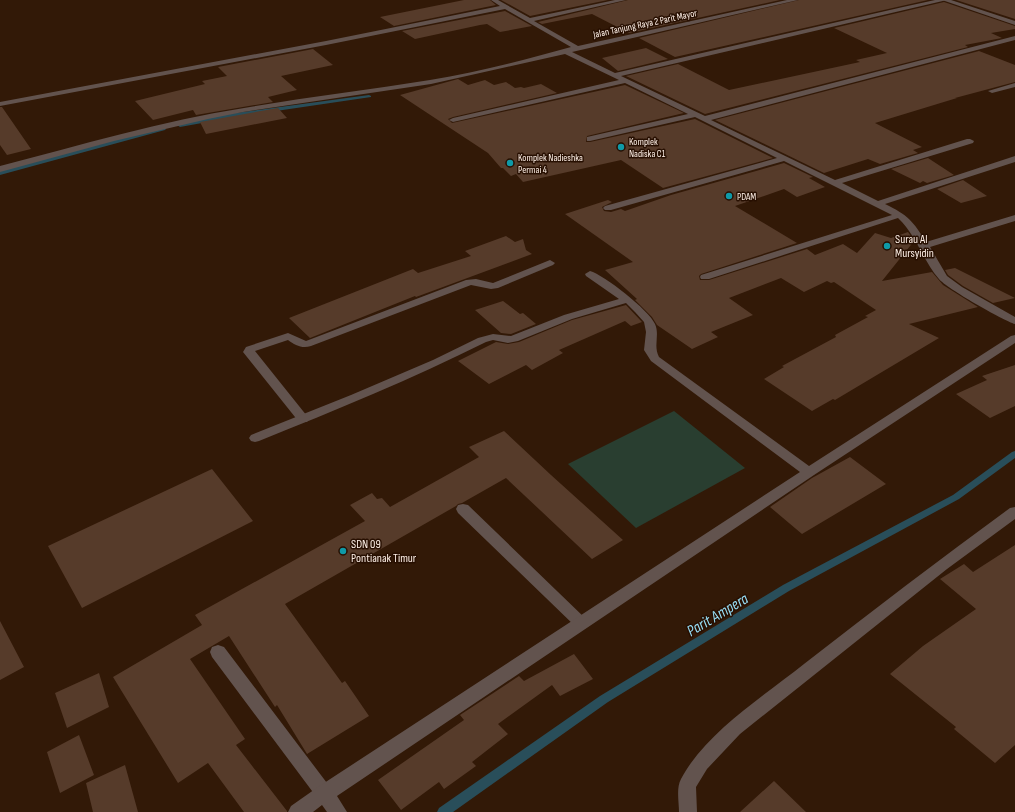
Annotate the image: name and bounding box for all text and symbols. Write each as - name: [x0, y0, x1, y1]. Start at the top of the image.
- street label: Jalan Tanjung Raya 2 Parit Mayor: [591, 7, 698, 41]
- place label: Komplek Nadiska C1: [629, 136, 666, 160]
- marker: Komplek Nadiska C1: [616, 142, 626, 152]
- place label: Komplek Nadieshka Permai 4: [518, 152, 583, 176]
- marker: Komplek Nadieshka Permai 4: [505, 158, 515, 168]
- marker: PDAM: [724, 191, 734, 201]
- place label: PDAM: [737, 191, 756, 203]
- place label: Surau Al Mursyidin: [895, 232, 934, 261]
- marker: Surau Al Mursyidin: [882, 241, 892, 251]
- place label: SDN 09 Pontianak Timur: [351, 537, 417, 566]
- marker: SDN 09 Pontianak Timur: [338, 546, 348, 556]
- water label: Parit Ampera: [684, 589, 752, 641]

